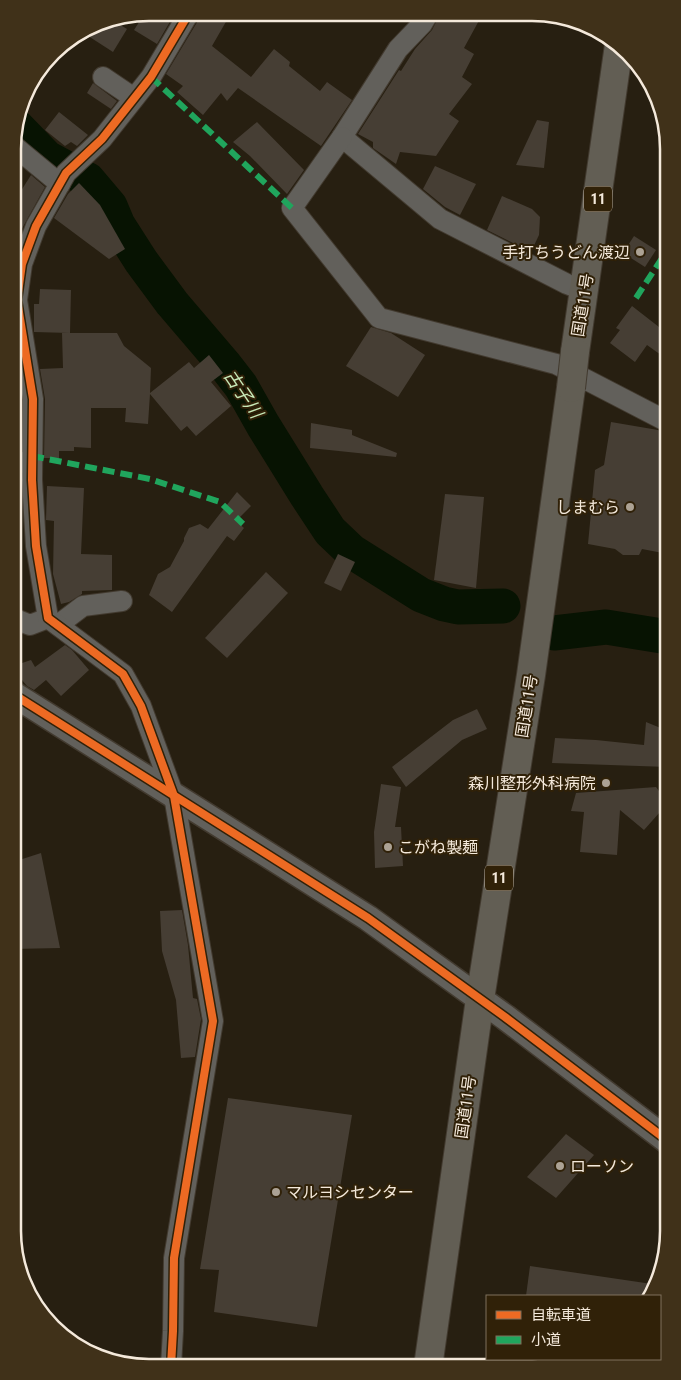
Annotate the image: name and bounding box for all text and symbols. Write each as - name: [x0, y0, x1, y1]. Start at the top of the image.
- road number: 11: [584, 186, 612, 212]
- place label: 手打ちうどん渡辺: [502, 243, 630, 262]
- marker: 手打ちうどん渡辺: [634, 246, 646, 258]
- street label: 国道11号: [568, 272, 597, 338]
- water label: 古子川: [220, 365, 268, 424]
- place label: しまむら: [556, 498, 620, 517]
- marker: しまむら: [624, 501, 636, 513]
- street label: 国道11号: [512, 673, 541, 739]
- place label: 森川整形外科病院: [468, 774, 596, 793]
- marker: 森川整形外科病院: [600, 777, 612, 789]
- place label: こがね製麺: [398, 838, 478, 857]
- marker: こがね製麺: [382, 841, 394, 853]
- road number: 11: [485, 866, 513, 890]
- street label: 国道11号: [452, 1074, 479, 1140]
- place label: ローソン: [570, 1157, 634, 1176]
- marker: ローソン: [554, 1160, 566, 1172]
- place label: マルヨシセンター: [286, 1183, 414, 1202]
- marker: マルヨシセンター: [270, 1186, 282, 1198]
- legend: [486, 1295, 661, 1360]
- text: 自転車道: [531, 1306, 591, 1324]
- text: 小道: [531, 1331, 561, 1349]

